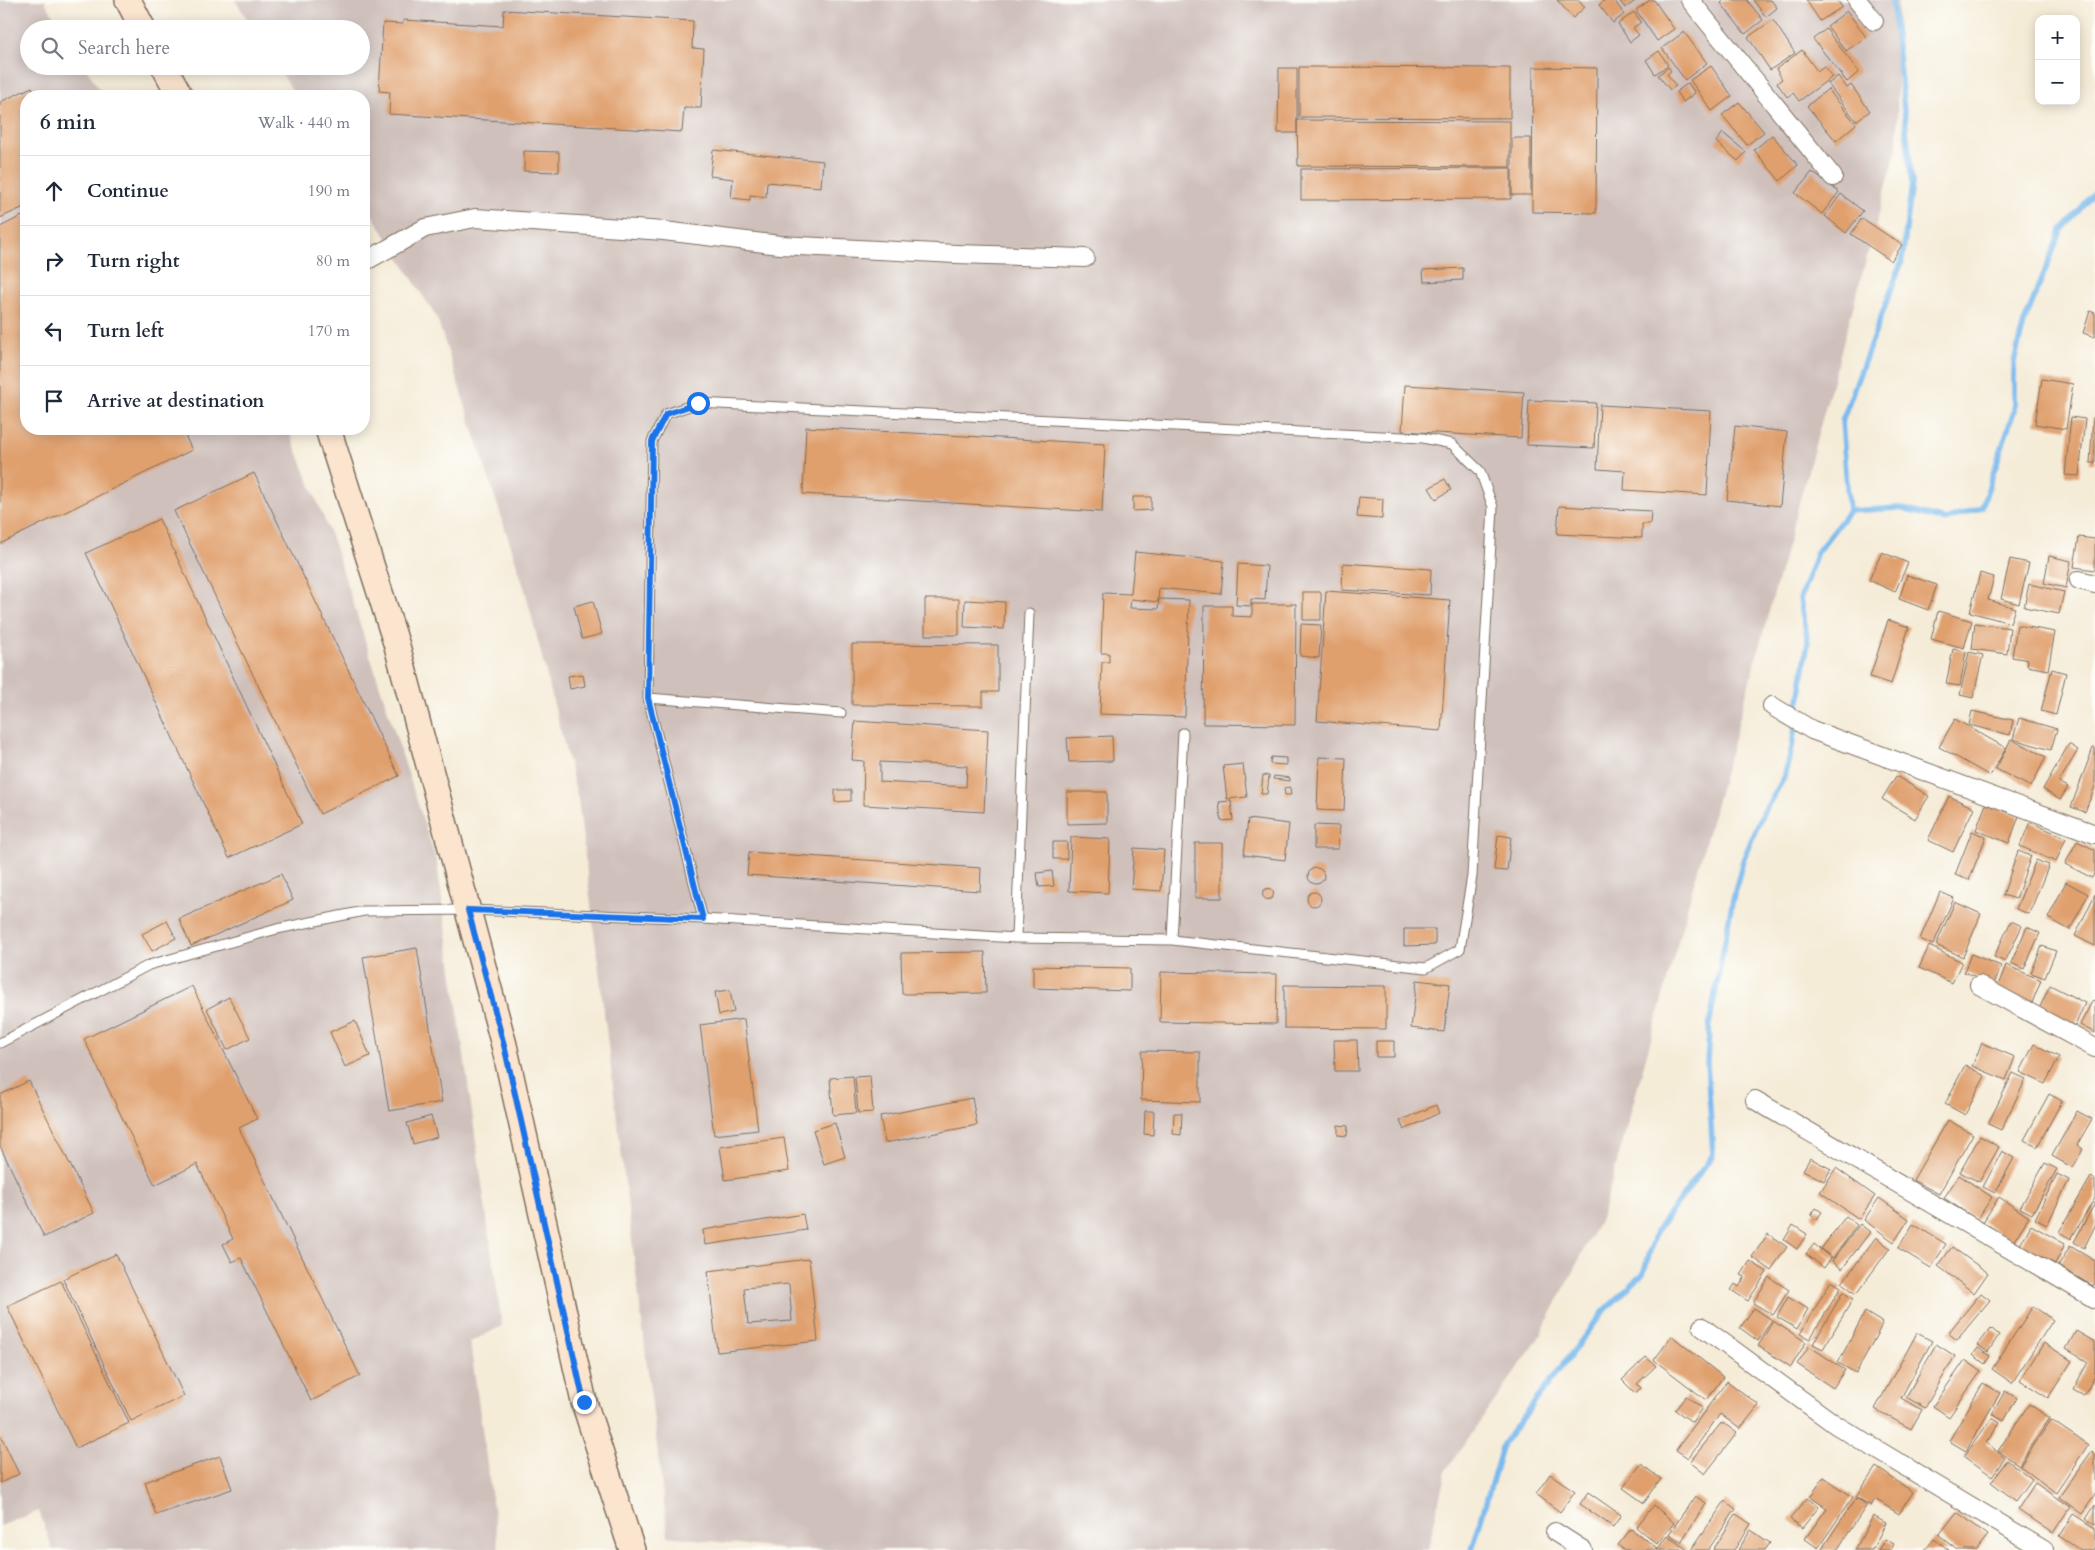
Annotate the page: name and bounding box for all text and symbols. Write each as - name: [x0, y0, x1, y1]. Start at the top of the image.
- map controls: [2035, 15, 2080, 105]
- button: +: [2035, 15, 2080, 60]
- search box: [20, 20, 370, 75]
- icon: search: [38, 34, 66, 62]
- text: Search here: [78, 35, 170, 61]
- button: −: [2035, 60, 2080, 105]
- text: 6 min: [40, 108, 96, 137]
- text: Walk · 440 m: [258, 112, 350, 134]
- icon: ahead: [40, 177, 68, 205]
- text: Continue: [87, 178, 169, 204]
- text: 190 m: [308, 180, 350, 202]
- icon: right: [40, 247, 68, 275]
- text: Turn right: [87, 248, 179, 274]
- text: 80 m: [316, 250, 350, 272]
- icon: left: [40, 317, 68, 345]
- text: Turn left: [87, 318, 164, 344]
- text: 170 m: [308, 320, 350, 342]
- icon: arrive: [40, 387, 68, 415]
- text: Arrive at destination: [87, 388, 264, 414]
- route start: [687, 392, 710, 415]
- route end: [573, 1391, 596, 1414]

